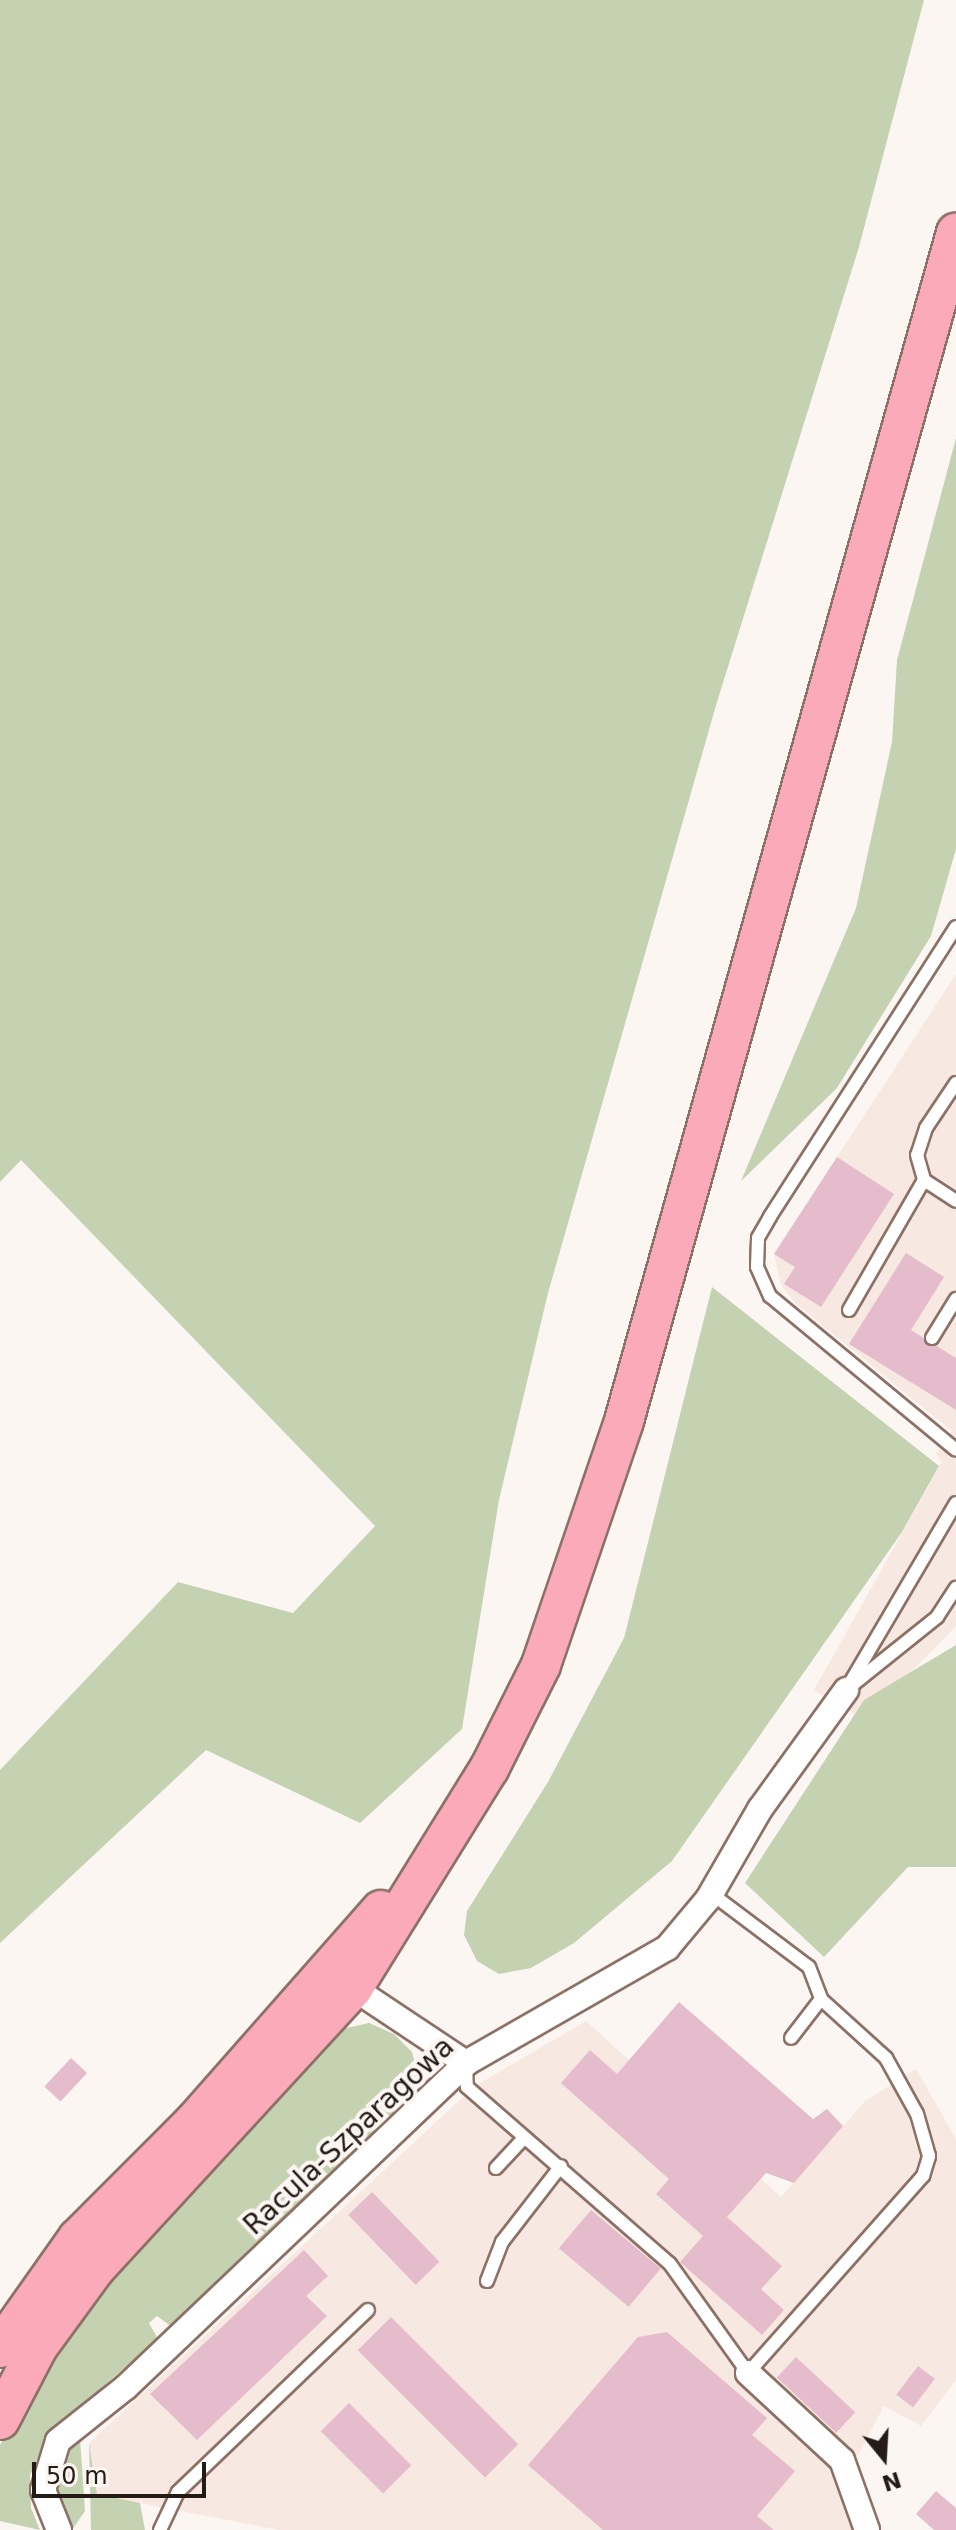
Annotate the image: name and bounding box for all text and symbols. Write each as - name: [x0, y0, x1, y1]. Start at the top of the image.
- street label: Racula-Szparagowa: [237, 2030, 461, 2242]
- north arrow: [844, 2418, 924, 2498]
- scale bar: [36, 2446, 210, 2496]
- text: 50 m: [46, 2462, 108, 2490]
- text: N: [879, 2467, 904, 2496]

